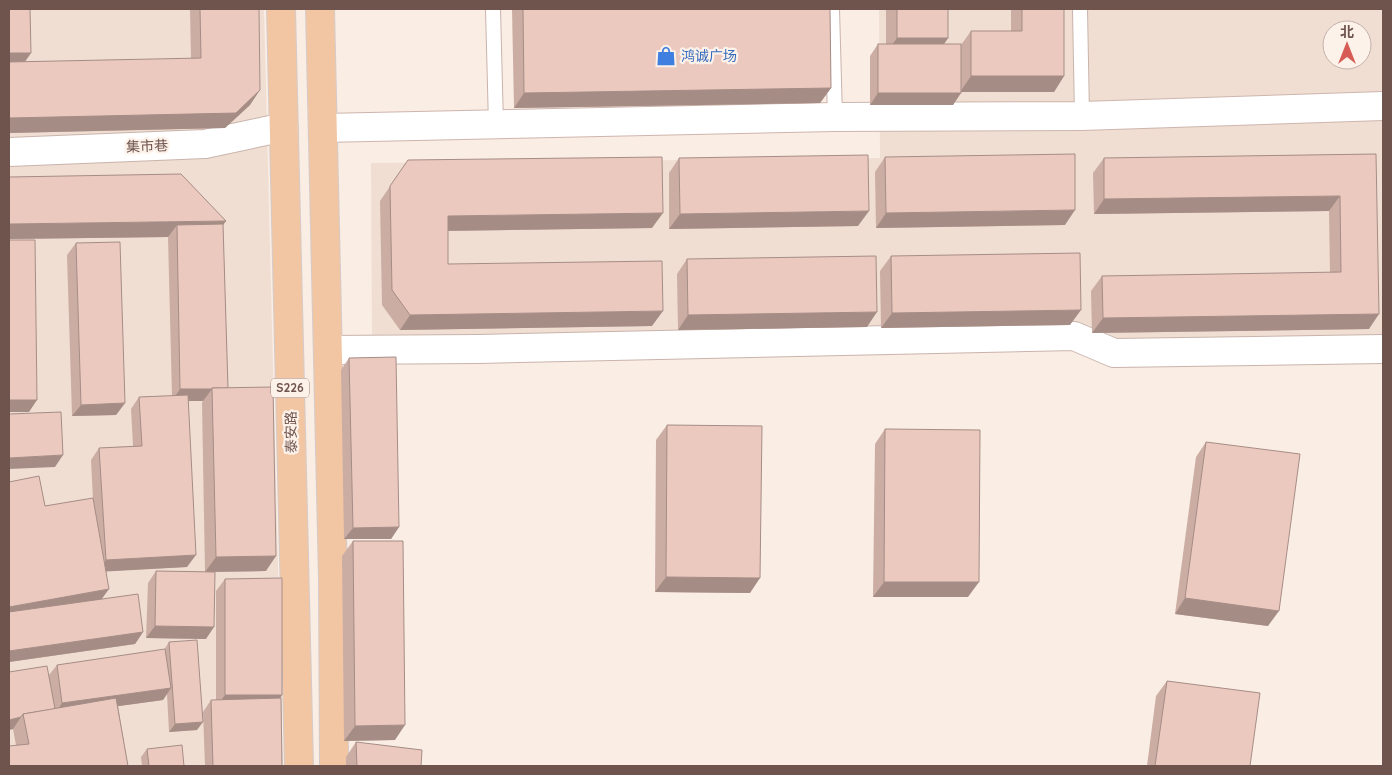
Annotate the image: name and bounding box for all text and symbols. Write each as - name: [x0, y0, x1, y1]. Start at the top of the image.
- north arrow: [1322, 20, 1372, 70]
- text: 北: [1340, 23, 1354, 41]
- shop icon: 鸿诚广场: [655, 45, 677, 67]
- place label: 鸿诚广场: [681, 47, 737, 65]
- street label: 集市巷: [126, 136, 168, 156]
- road number: S226: [271, 378, 309, 398]
- street label: 泰安路: [282, 411, 300, 453]

